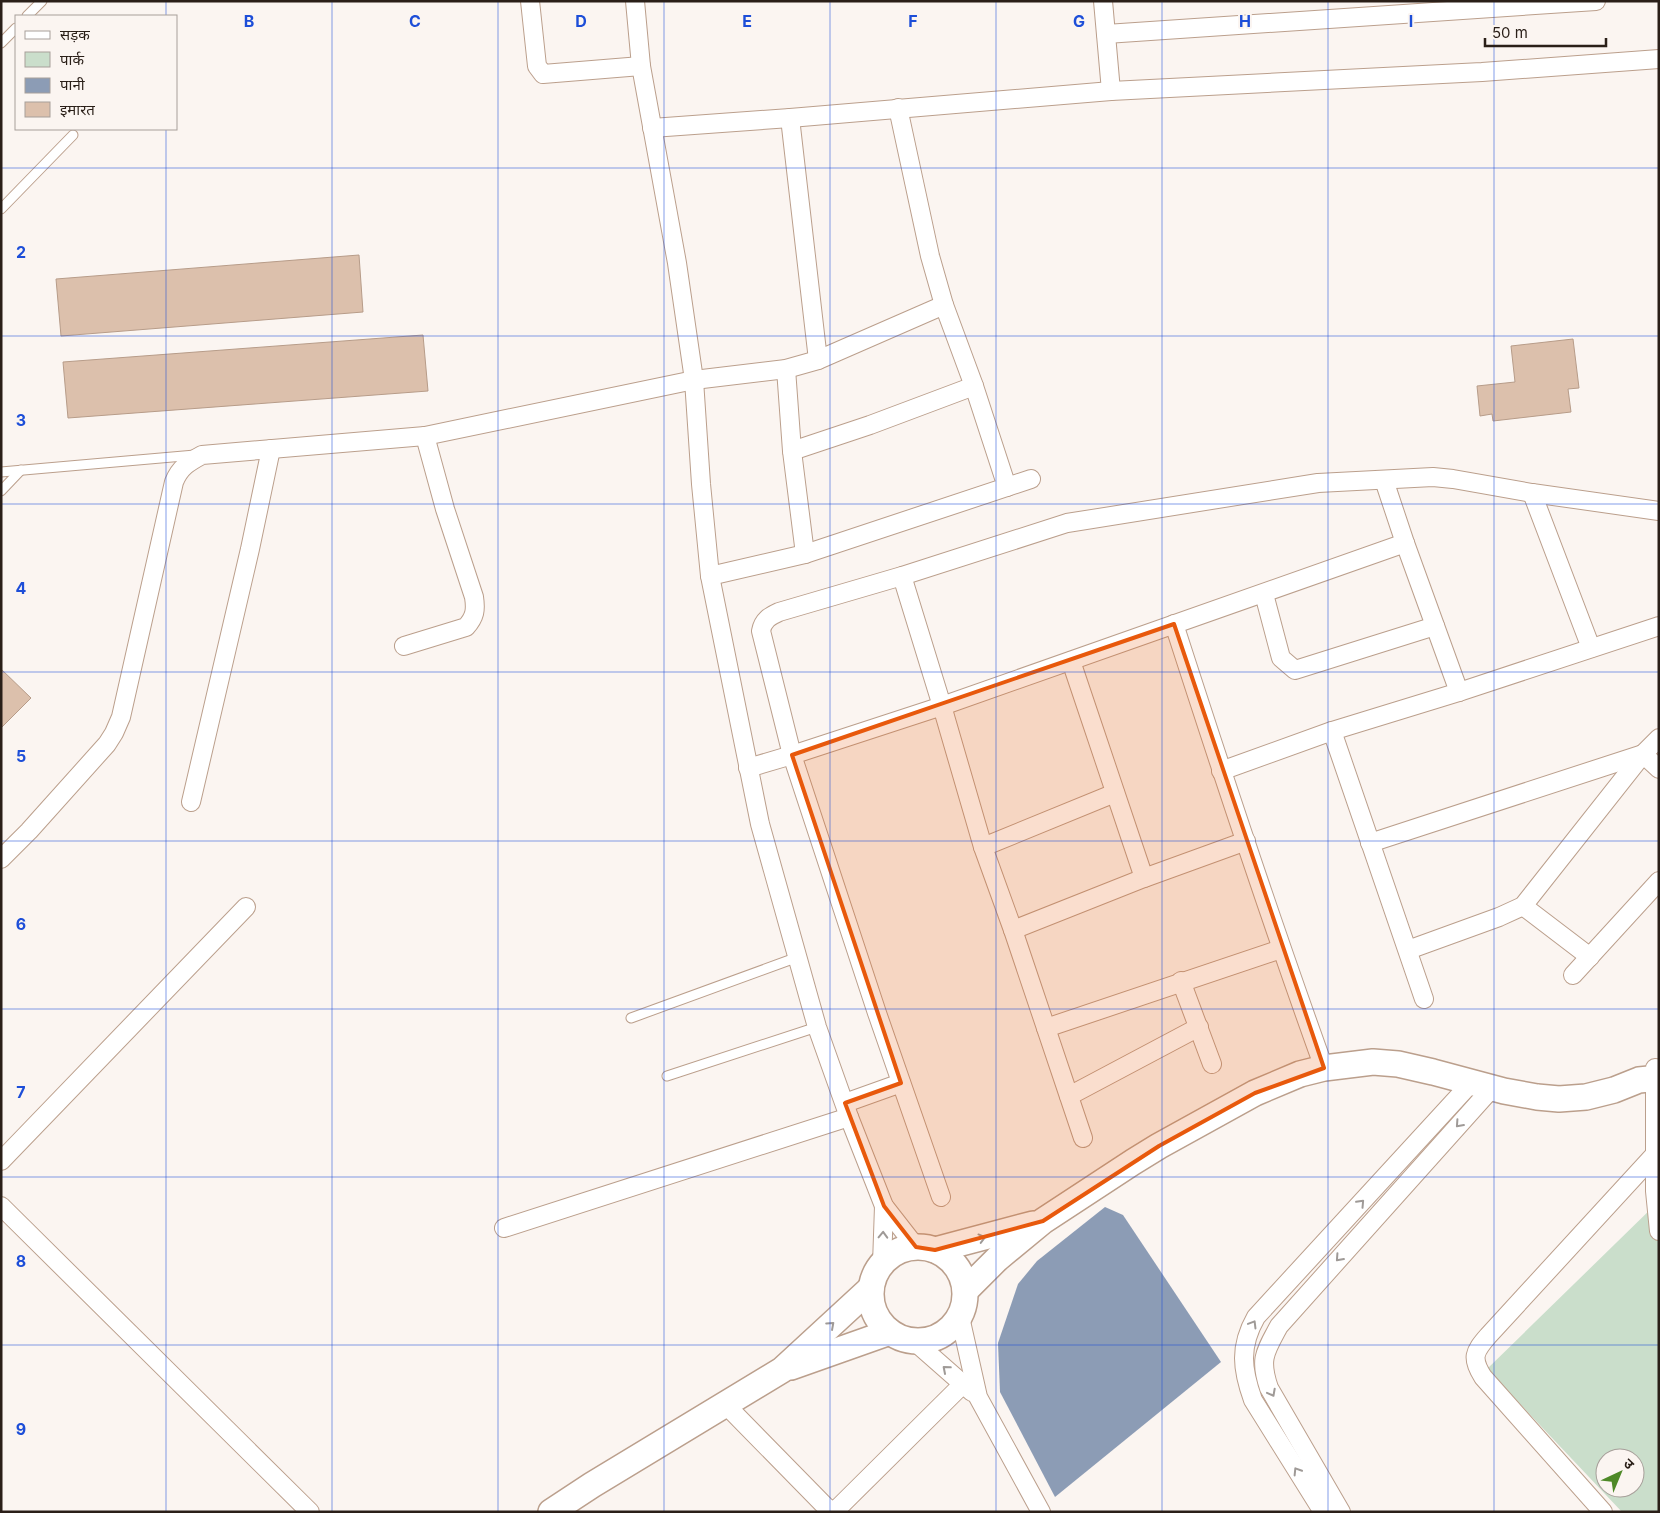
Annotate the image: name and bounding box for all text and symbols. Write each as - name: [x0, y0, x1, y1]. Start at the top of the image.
- text: B: [244, 11, 254, 31]
- text: C: [409, 11, 421, 31]
- text: D: [575, 11, 587, 31]
- text: E: [742, 11, 752, 31]
- text: F: [908, 11, 918, 31]
- text: G: [1073, 11, 1085, 31]
- text: H: [1239, 11, 1251, 31]
- text: I: [1409, 11, 1413, 31]
- legend: [15, 15, 178, 130]
- scale bar: [1485, 15, 1606, 47]
- text: 50 m: [1492, 23, 1528, 42]
- text: सड़क: [60, 25, 90, 44]
- text: पार्क: [60, 50, 84, 69]
- text: पानी: [60, 75, 86, 94]
- text: इमारत: [60, 100, 95, 119]
- text: 2: [16, 242, 26, 262]
- text: 3: [16, 410, 26, 430]
- text: 4: [16, 578, 27, 598]
- text: 5: [16, 746, 26, 766]
- text: 6: [16, 914, 26, 934]
- text: 7: [16, 1082, 26, 1102]
- one-way arrow: [1456, 1119, 1465, 1128]
- one-way arrow: [1355, 1199, 1364, 1208]
- one-way arrow: [877, 1231, 888, 1239]
- one-way arrow: [977, 1233, 986, 1243]
- text: 8: [16, 1251, 26, 1271]
- one-way arrow: [1336, 1253, 1345, 1262]
- one-way arrow: [1246, 1320, 1256, 1329]
- one-way arrow: [825, 1322, 834, 1331]
- one-way arrow: [943, 1366, 952, 1375]
- one-way arrow: [1266, 1387, 1276, 1396]
- text: 9: [16, 1419, 26, 1439]
- north arrow: [1595, 1448, 1645, 1498]
- text: उ: [1621, 1454, 1639, 1473]
- one-way arrow: [1293, 1467, 1303, 1476]

